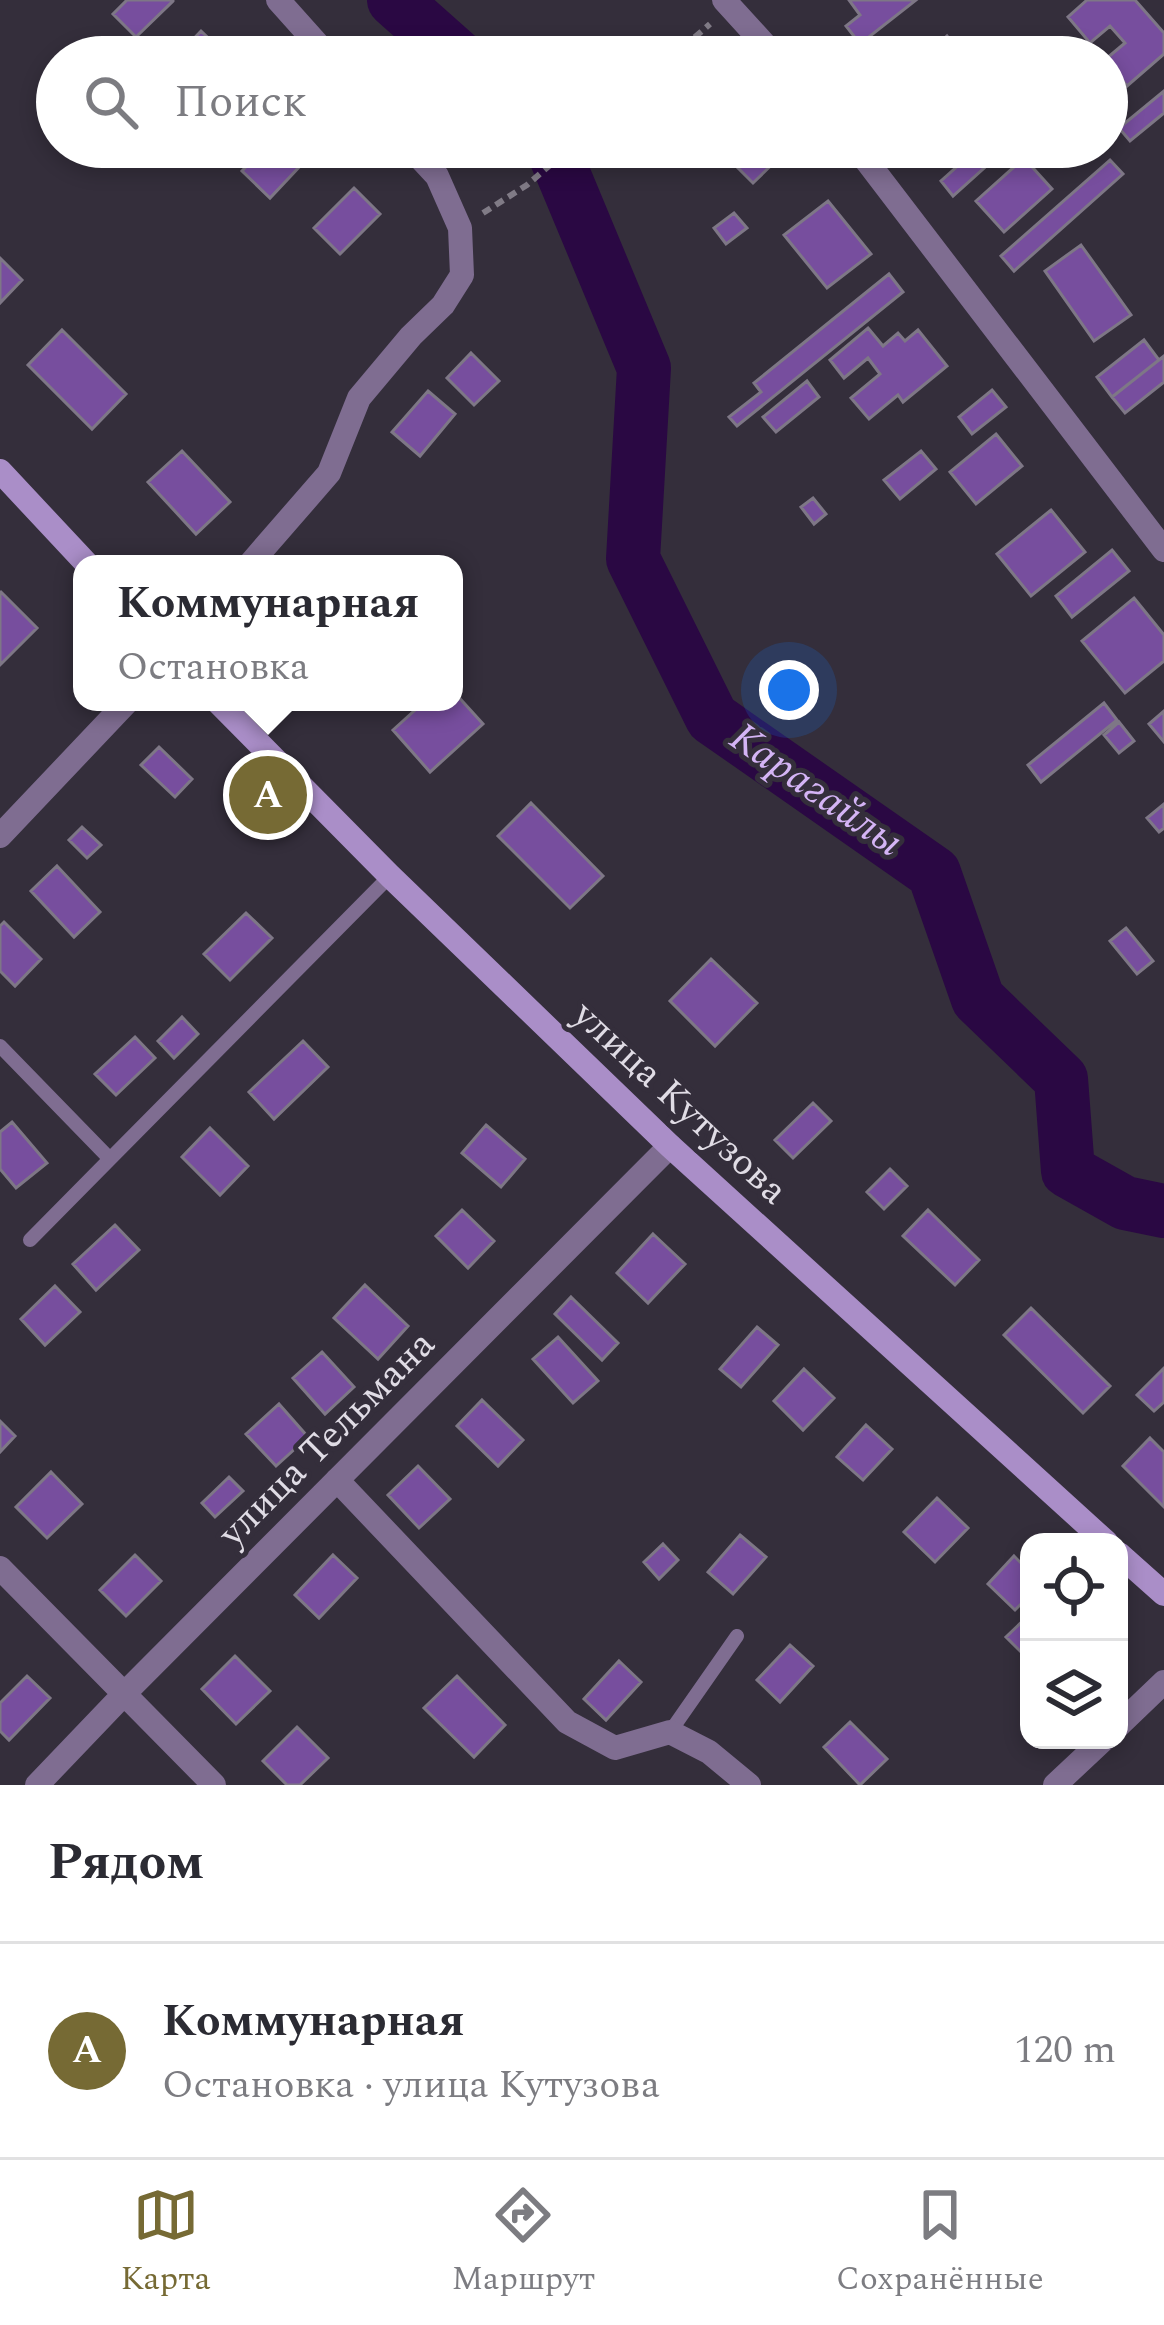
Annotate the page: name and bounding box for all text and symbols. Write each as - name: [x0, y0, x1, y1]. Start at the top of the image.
- search box: [36, 36, 1128, 168]
- text: Поиск: [174, 68, 307, 137]
- icon: search: [78, 69, 144, 135]
- popup: [73, 555, 463, 711]
- text: Коммунарная: [117, 569, 419, 638]
- text: Остановка: [117, 638, 309, 697]
- your location: [759, 660, 819, 720]
- water label: Карагайлы: [716, 707, 916, 873]
- pin: A: [229, 750, 307, 840]
- street label: улица Кутузова: [558, 986, 801, 1219]
- street label: улица Тельмана: [204, 1317, 449, 1562]
- map controls: [1020, 1533, 1128, 1749]
- button: locate: [1020, 1533, 1128, 1641]
- button: layers: [1020, 1641, 1128, 1749]
- text: Рядом: [48, 1824, 204, 1902]
- text: Коммунарная: [162, 1987, 465, 2056]
- text: A: [72, 2021, 102, 2080]
- text: 120 m: [1014, 2021, 1116, 2080]
- text: Остановка · улица Кутузова: [162, 2056, 660, 2115]
- tab: Карта: [120, 2182, 211, 2304]
- tab: Маршрут: [451, 2182, 595, 2304]
- tab: Сохранённые: [836, 2182, 1044, 2304]

